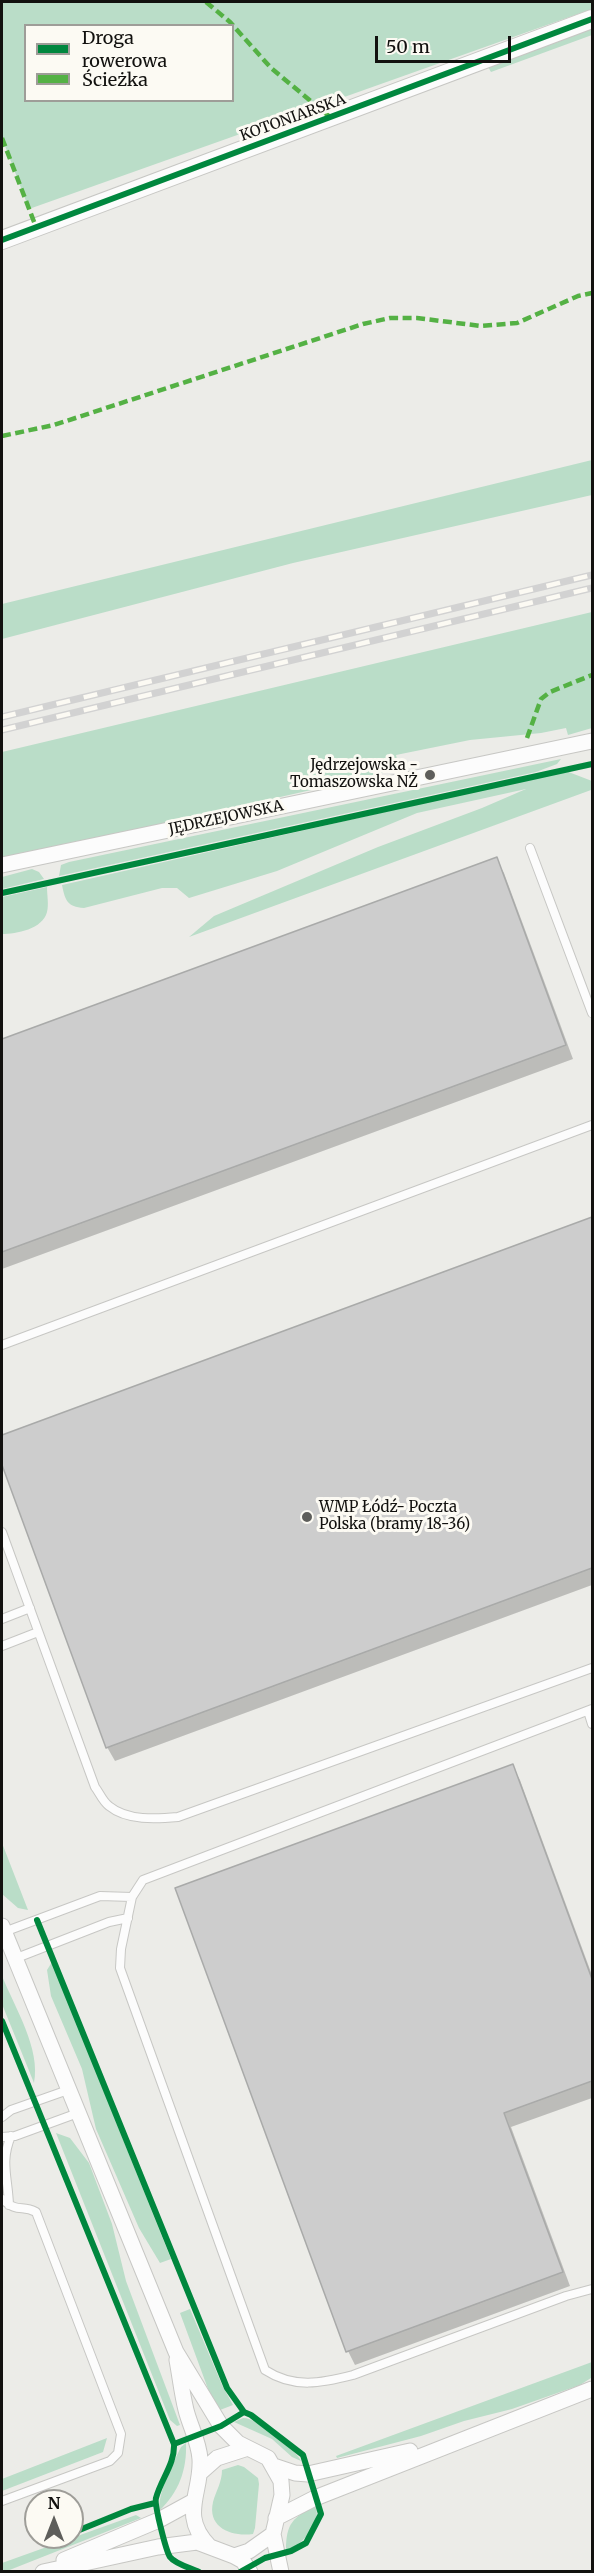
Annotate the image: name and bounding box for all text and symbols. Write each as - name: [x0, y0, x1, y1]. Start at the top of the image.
- legend: [24, 24, 234, 102]
- scale bar: [378, 24, 514, 62]
- text: Droga rowerowa: [82, 26, 167, 72]
- text: 50 m: [386, 35, 430, 58]
- text: Ścieżka: [82, 68, 148, 91]
- street label: KOTONIARSKA: [238, 91, 348, 145]
- place label: Jędrzejowska - Tomaszowska NŻ: [290, 757, 418, 792]
- marker: Jędrzejowska - Tomaszowska NŻ: [423, 768, 437, 782]
- street label: JĘDRZEJOWSKA: [167, 797, 285, 839]
- place label: WMP Łódź- Poczta Polska (bramy 18-36): [319, 1499, 470, 1534]
- marker: WMP Łódź- Poczta Polska (bramy 18-36): [300, 1510, 314, 1524]
- north arrow: [24, 2489, 84, 2549]
- text: N: [48, 2493, 60, 2513]

